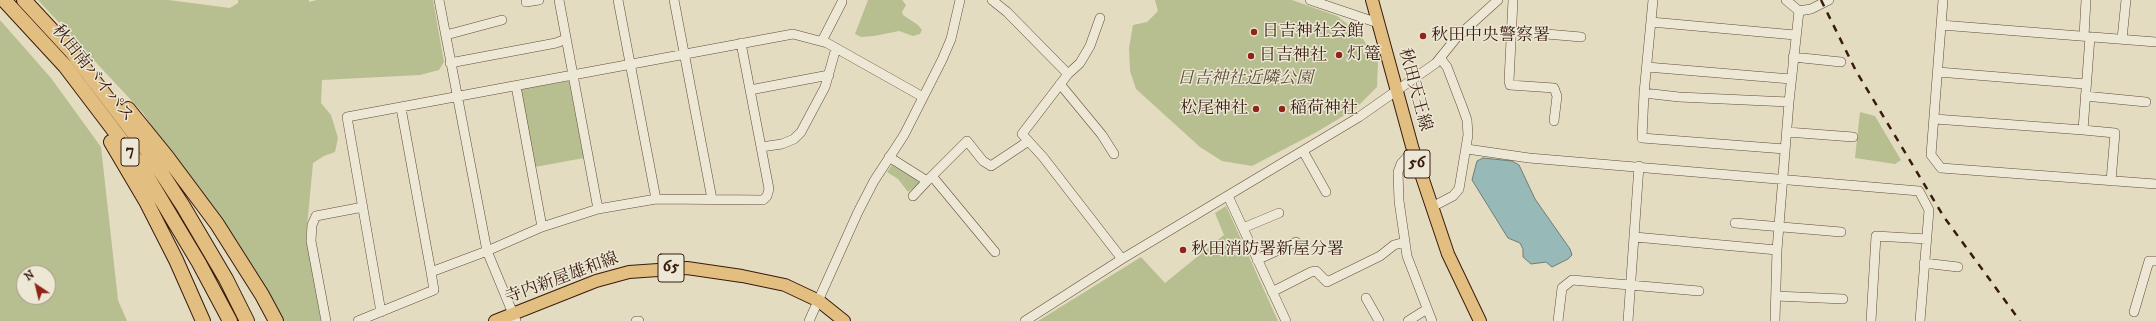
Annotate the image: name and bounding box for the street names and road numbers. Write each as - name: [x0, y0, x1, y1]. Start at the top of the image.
- street label: 秋田南バイパス: [47, 21, 137, 127]
- street label: 秋田天王線: [1393, 46, 1435, 134]
- road number: 7: [121, 138, 139, 166]
- road number: 56: [1404, 150, 1430, 178]
- street label: 寺内新屋雄和線: [503, 249, 621, 309]
- road number: 65: [658, 254, 684, 282]

